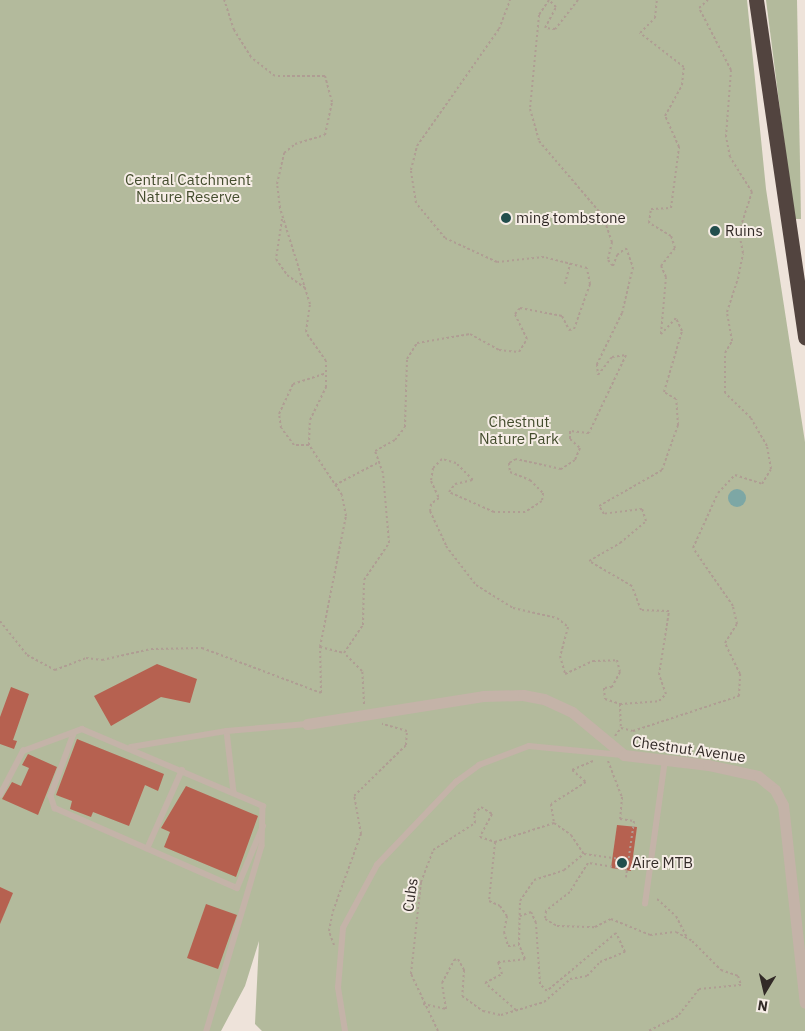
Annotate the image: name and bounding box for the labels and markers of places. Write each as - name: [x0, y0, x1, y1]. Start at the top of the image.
- place label: ming tombstone: [516, 209, 626, 227]
- marker: ming tombstone: [500, 212, 512, 224]
- place label: Ruins: [725, 222, 763, 240]
- marker: Ruins: [709, 225, 721, 237]
- place label: Aire MTB: [632, 854, 693, 872]
- marker: Aire MTB: [616, 857, 628, 869]

